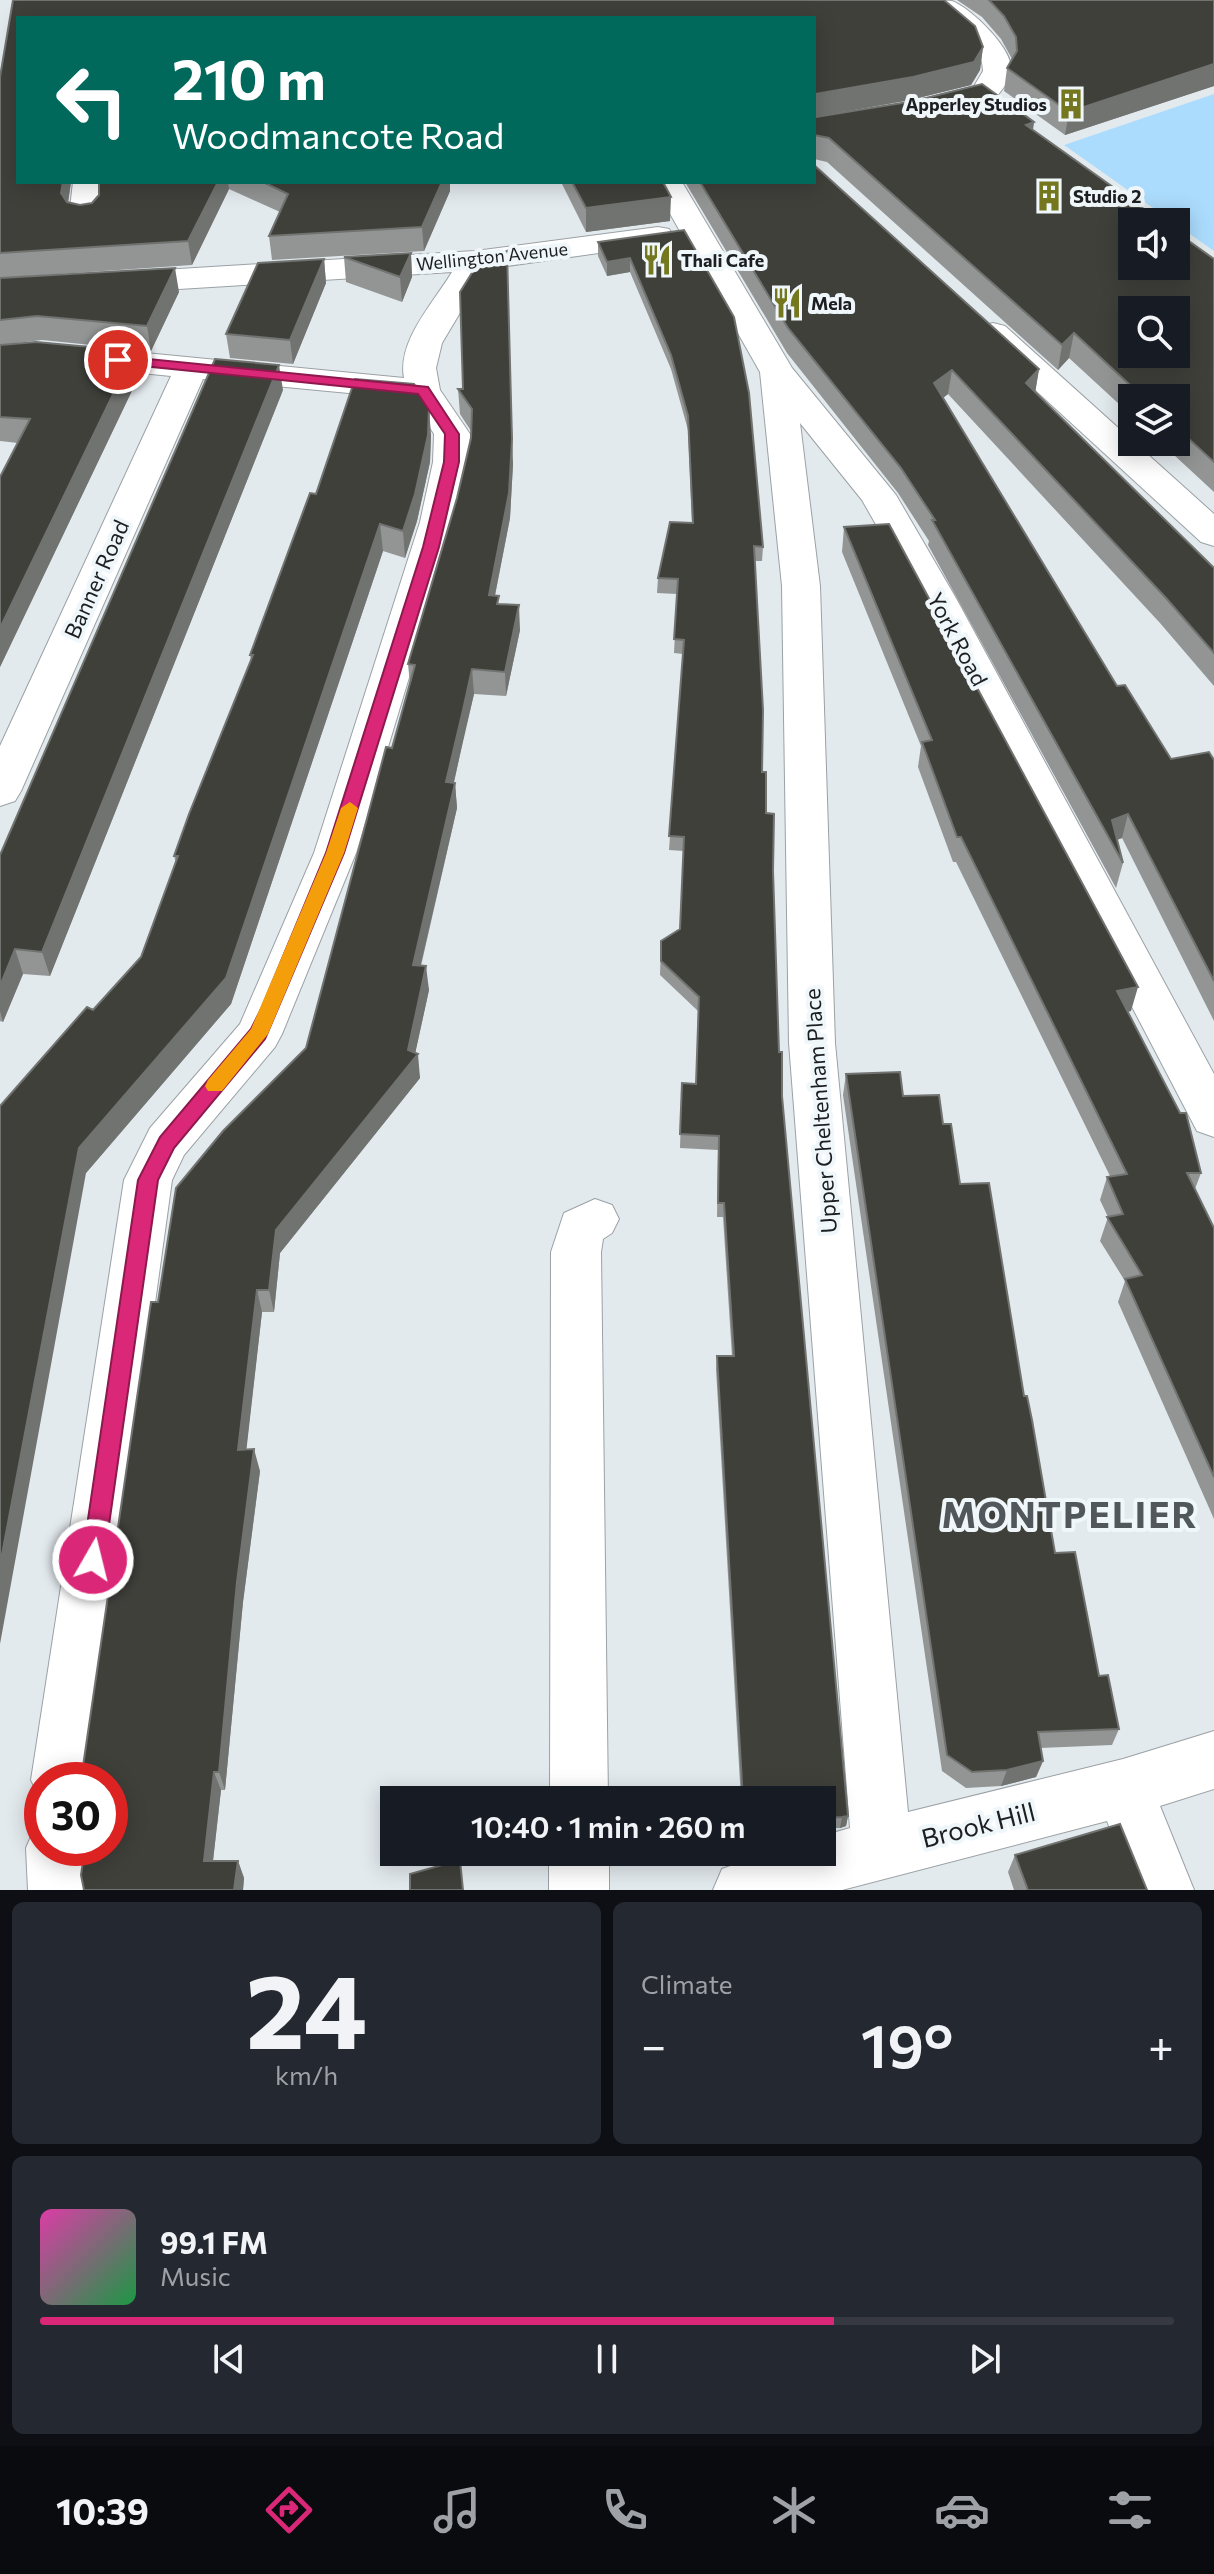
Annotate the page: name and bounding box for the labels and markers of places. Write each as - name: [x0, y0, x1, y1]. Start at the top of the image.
- building icon: Apperley Studios: [1054, 87, 1088, 121]
- place label: Apperley Studios: [905, 93, 1047, 115]
- building icon: Studio 2: [1032, 179, 1066, 213]
- place label: Studio 2: [1073, 185, 1141, 207]
- restaurant icon: Thali Cafe: [640, 243, 674, 277]
- place label: Thali Cafe: [681, 249, 764, 271]
- restaurant icon: Mela: [770, 286, 804, 320]
- place label: Mela: [811, 292, 852, 314]
- pin: [84, 326, 152, 394]

